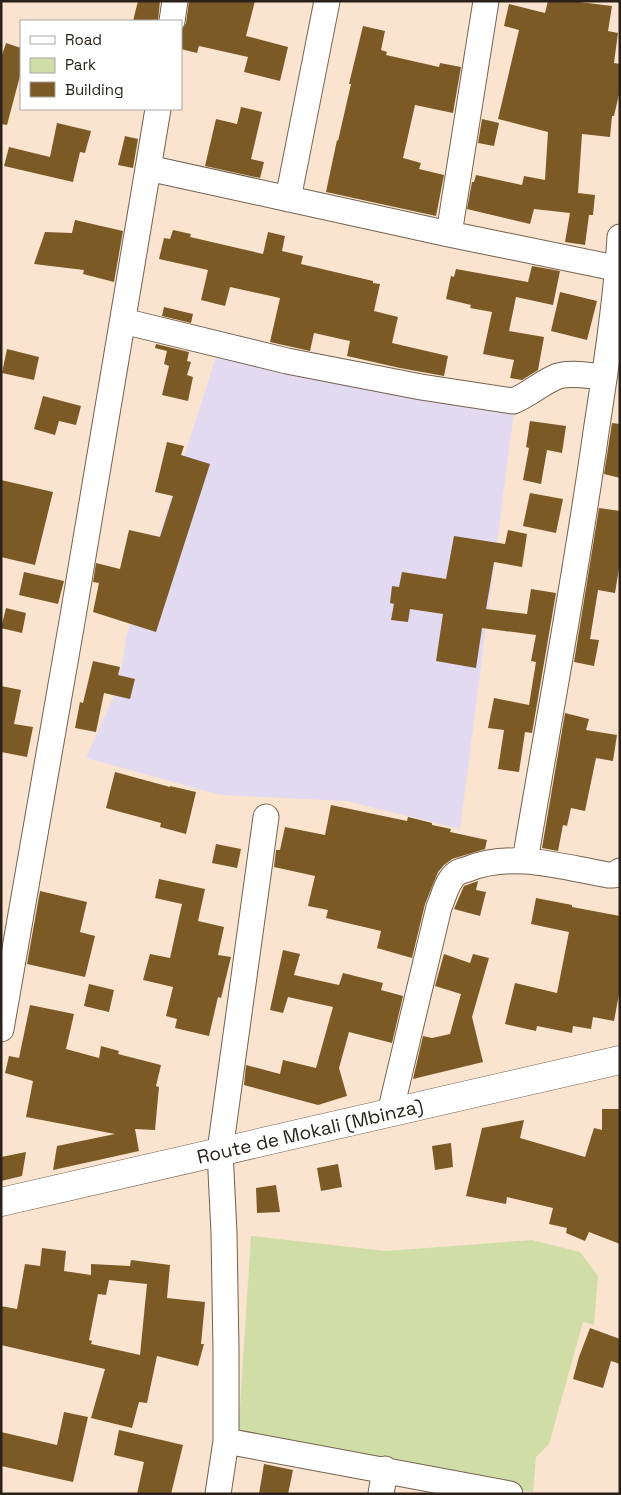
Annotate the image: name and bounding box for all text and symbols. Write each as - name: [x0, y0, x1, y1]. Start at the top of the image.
- legend: [20, 20, 182, 110]
- text: Road: [65, 30, 102, 49]
- text: Park: [65, 55, 96, 74]
- text: Building: [65, 80, 124, 99]
- street label: Route de Mokali (Mbinza): [195, 1093, 426, 1170]

